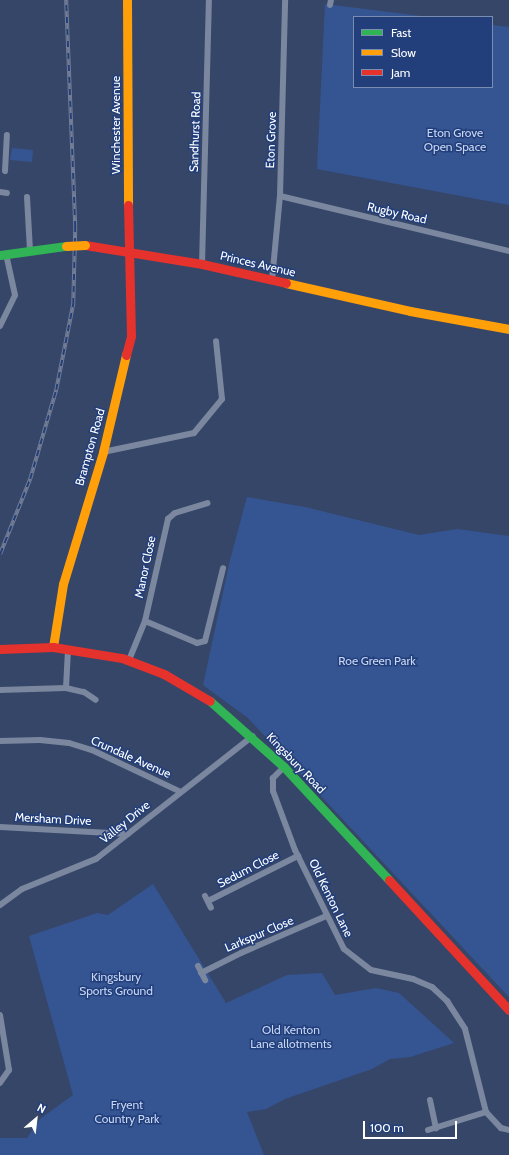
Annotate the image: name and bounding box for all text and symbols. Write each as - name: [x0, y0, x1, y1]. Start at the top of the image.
- legend: [353, 16, 493, 88]
- text: Fast: [391, 25, 411, 40]
- text: Slow: [391, 45, 416, 60]
- text: Jam: [391, 65, 410, 80]
- street label: Winchester Avenue: [109, 76, 123, 174]
- street label: Sandhurst Road: [186, 92, 204, 172]
- street label: Eton Grove: [263, 111, 279, 169]
- park label: Eton Grove Open Space: [424, 126, 486, 154]
- street label: Rugby Road: [366, 199, 428, 227]
- street label: Princes Avenue: [219, 248, 297, 280]
- street label: Brampton Road: [72, 407, 108, 487]
- street label: Manor Close: [131, 535, 159, 599]
- park label: Roe Green Park: [338, 654, 416, 668]
- street label: Kingsbury Road: [263, 730, 329, 796]
- street label: Crundale Avenue: [89, 733, 173, 781]
- street label: Valley Drive: [97, 798, 153, 846]
- street label: Mersham Drive: [14, 810, 92, 828]
- street label: Sedum Close: [215, 847, 281, 891]
- street label: Old Kenton Lane: [306, 857, 356, 939]
- street label: Larkspur Close: [222, 913, 296, 955]
- park label: Kingsbury Sports Ground: [79, 970, 153, 998]
- park label: Old Kenton Lane allotments: [250, 1023, 332, 1051]
- park label: Fryent Country Park: [95, 1098, 159, 1126]
- north arrow: [16, 1099, 56, 1139]
- text: N: [35, 1100, 48, 1116]
- scale bar: [365, 1113, 459, 1139]
- text: 100 m: [370, 1120, 404, 1135]

